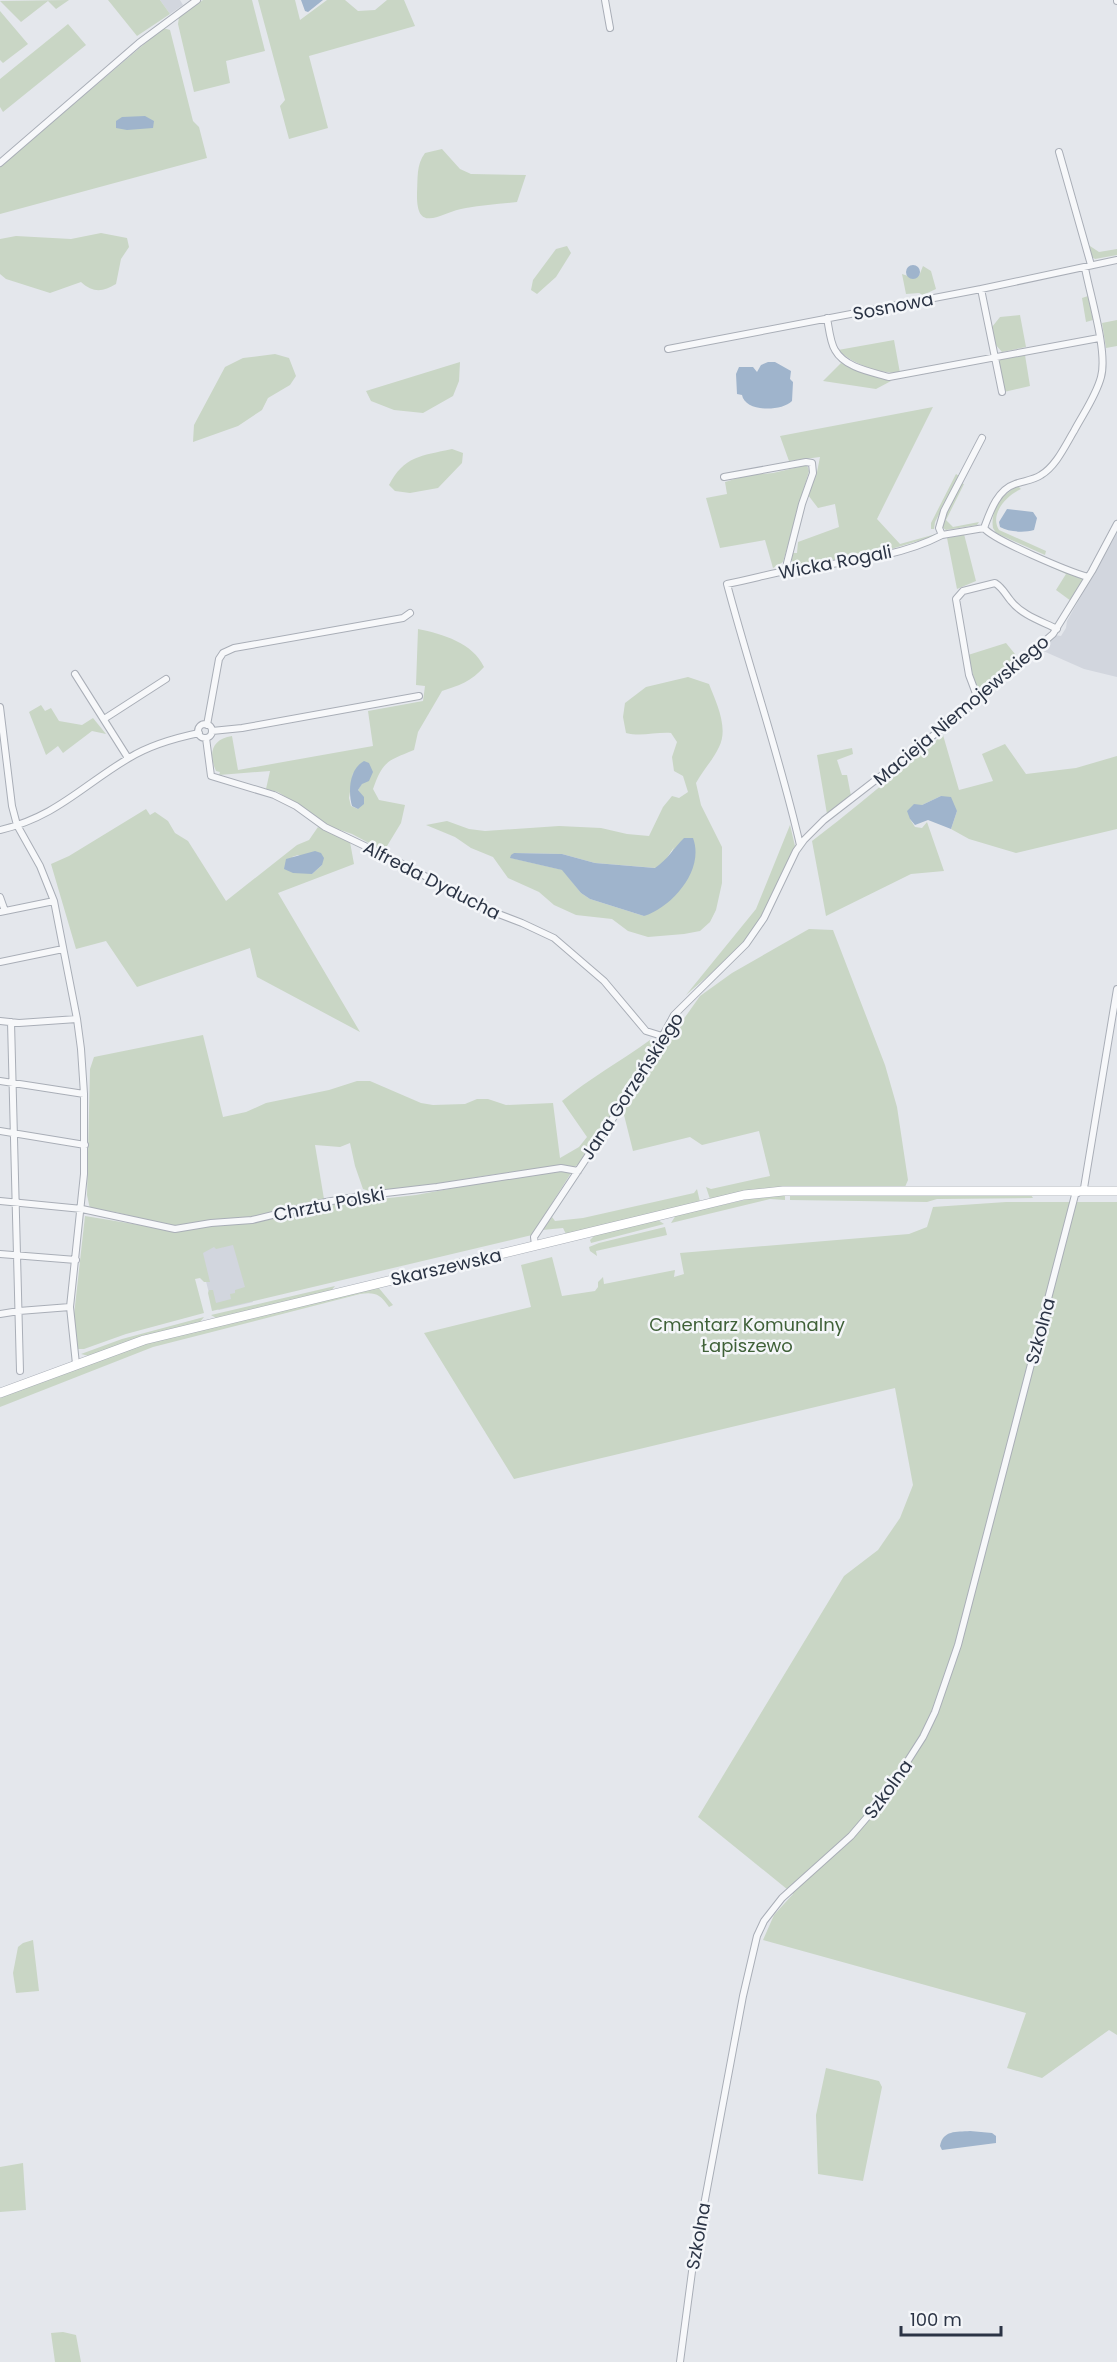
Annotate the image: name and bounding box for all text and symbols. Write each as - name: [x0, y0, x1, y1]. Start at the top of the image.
- street label: Sosnowa: [851, 286, 935, 326]
- street label: Wicka Rogali: [776, 539, 894, 585]
- street label: Macieja Niemojewskiego: [868, 629, 1054, 791]
- street label: Alfreda Dyducha: [359, 835, 505, 925]
- street label: Jana Gorzeńskiego: [575, 1007, 689, 1165]
- street label: Chrztu Polski: [271, 1181, 387, 1227]
- street label: Skarszewska: [388, 1242, 504, 1292]
- street label: Szkolna: [1019, 1295, 1061, 1367]
- park label: Cmentarz Komunalny Łapiszewo: [649, 1312, 845, 1358]
- street label: Szkolna: [858, 1754, 918, 1824]
- street label: Szkolna: [680, 2201, 716, 2271]
- scale bar: [901, 2299, 1002, 2337]
- text: 100 m: [910, 2307, 962, 2332]

